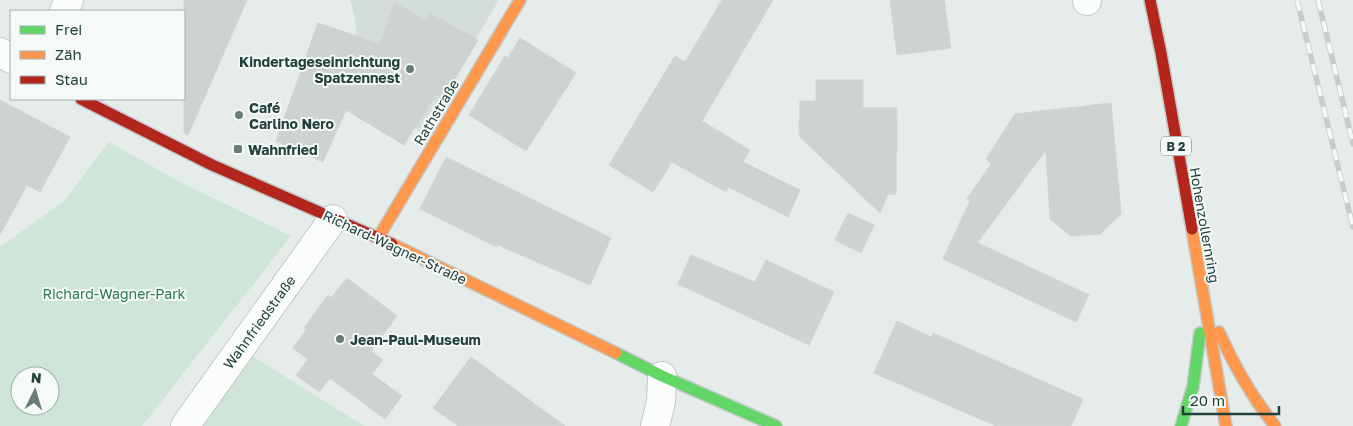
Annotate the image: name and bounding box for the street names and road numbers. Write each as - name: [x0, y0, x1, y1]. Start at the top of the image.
- street label: Rathstraße: [410, 76, 462, 148]
- road number: B 2: [1161, 136, 1191, 156]
- street label: Hohenzollernring: [1186, 166, 1224, 284]
- street label: Richard-Wagner-Straße: [320, 206, 470, 288]
- street label: Wahnfriedstraße: [219, 272, 299, 372]

